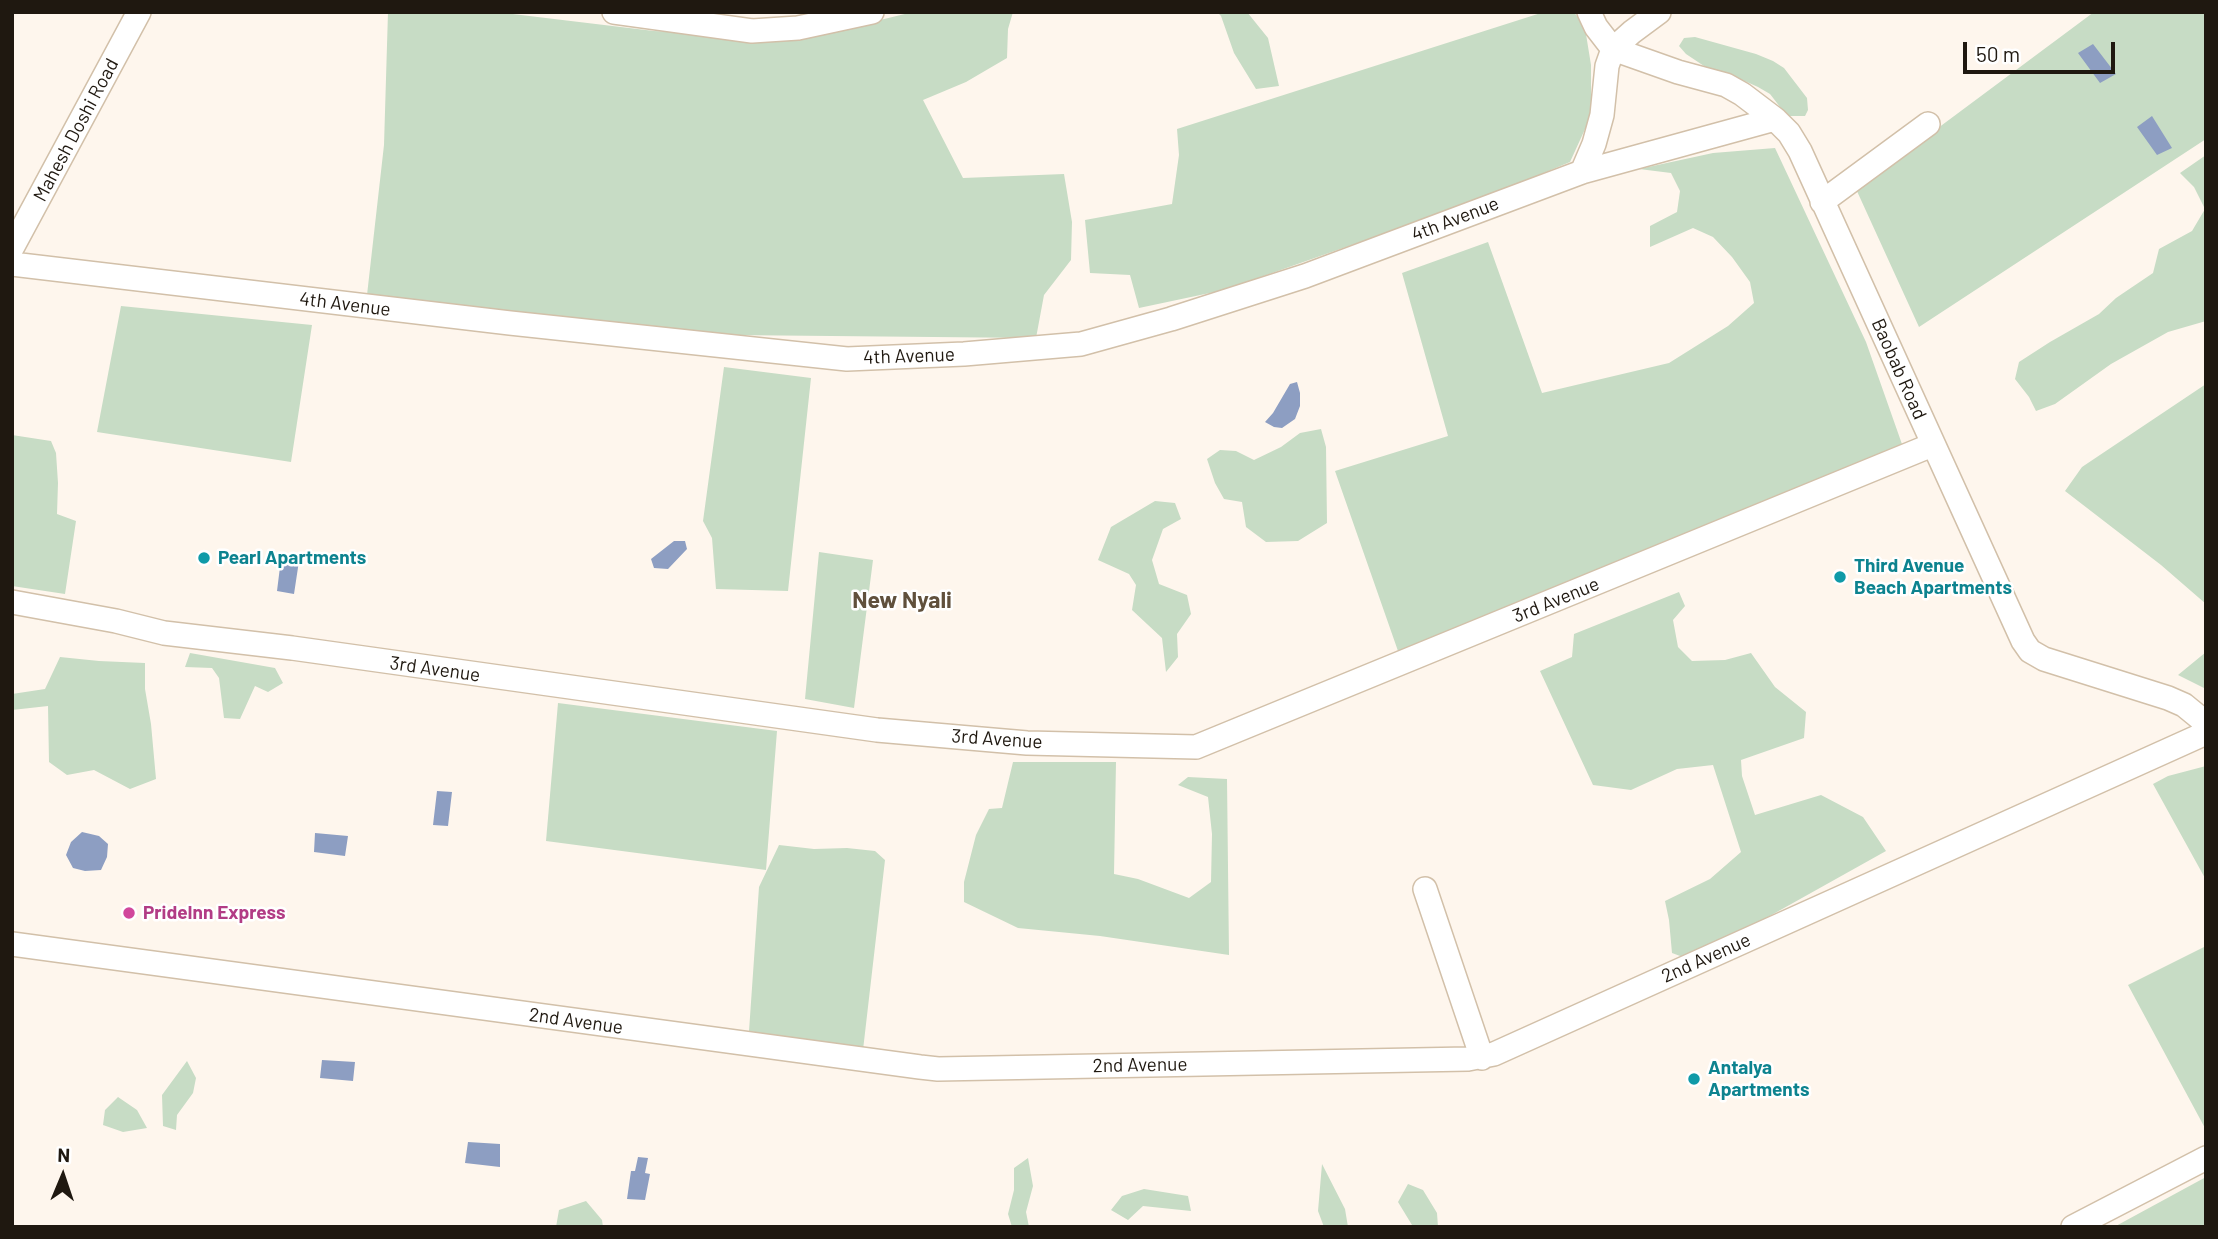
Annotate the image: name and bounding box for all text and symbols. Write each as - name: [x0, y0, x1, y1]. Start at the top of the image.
- scale bar: [1966, 28, 2118, 72]
- text: 50 m: [1976, 41, 2020, 66]
- street label: Mahesh Doshi Road: [29, 55, 123, 205]
- street label: 4th Avenue: [1408, 192, 1502, 246]
- street label: 4th Avenue: [298, 287, 392, 321]
- street label: Baobab Road: [1867, 315, 1931, 423]
- street label: 4th Avenue: [863, 343, 955, 369]
- place label: Pearl Apartments: [218, 547, 366, 569]
- marker: Pearl Apartments: [196, 550, 212, 566]
- place label: Third Avenue Beach Apartments: [1854, 555, 2012, 599]
- marker: Third Avenue Beach Apartments: [1832, 569, 1848, 585]
- street label: 3rd Avenue: [1509, 572, 1603, 628]
- district label: New Nyali: [852, 586, 952, 614]
- street label: 3rd Avenue: [388, 651, 482, 687]
- street label: 3rd Avenue: [951, 724, 1043, 754]
- place label: PrideInn Express: [143, 902, 285, 924]
- marker: PrideInn Express: [121, 905, 137, 921]
- street label: 2nd Avenue: [1658, 928, 1754, 988]
- street label: 2nd Avenue: [527, 1003, 625, 1039]
- street label: 2nd Avenue: [1092, 1053, 1188, 1077]
- place label: Antalya Apartments: [1708, 1057, 1810, 1101]
- marker: Antalya Apartments: [1686, 1071, 1702, 1087]
- north arrow: [28, 1141, 98, 1211]
- text: N: [57, 1143, 70, 1166]

